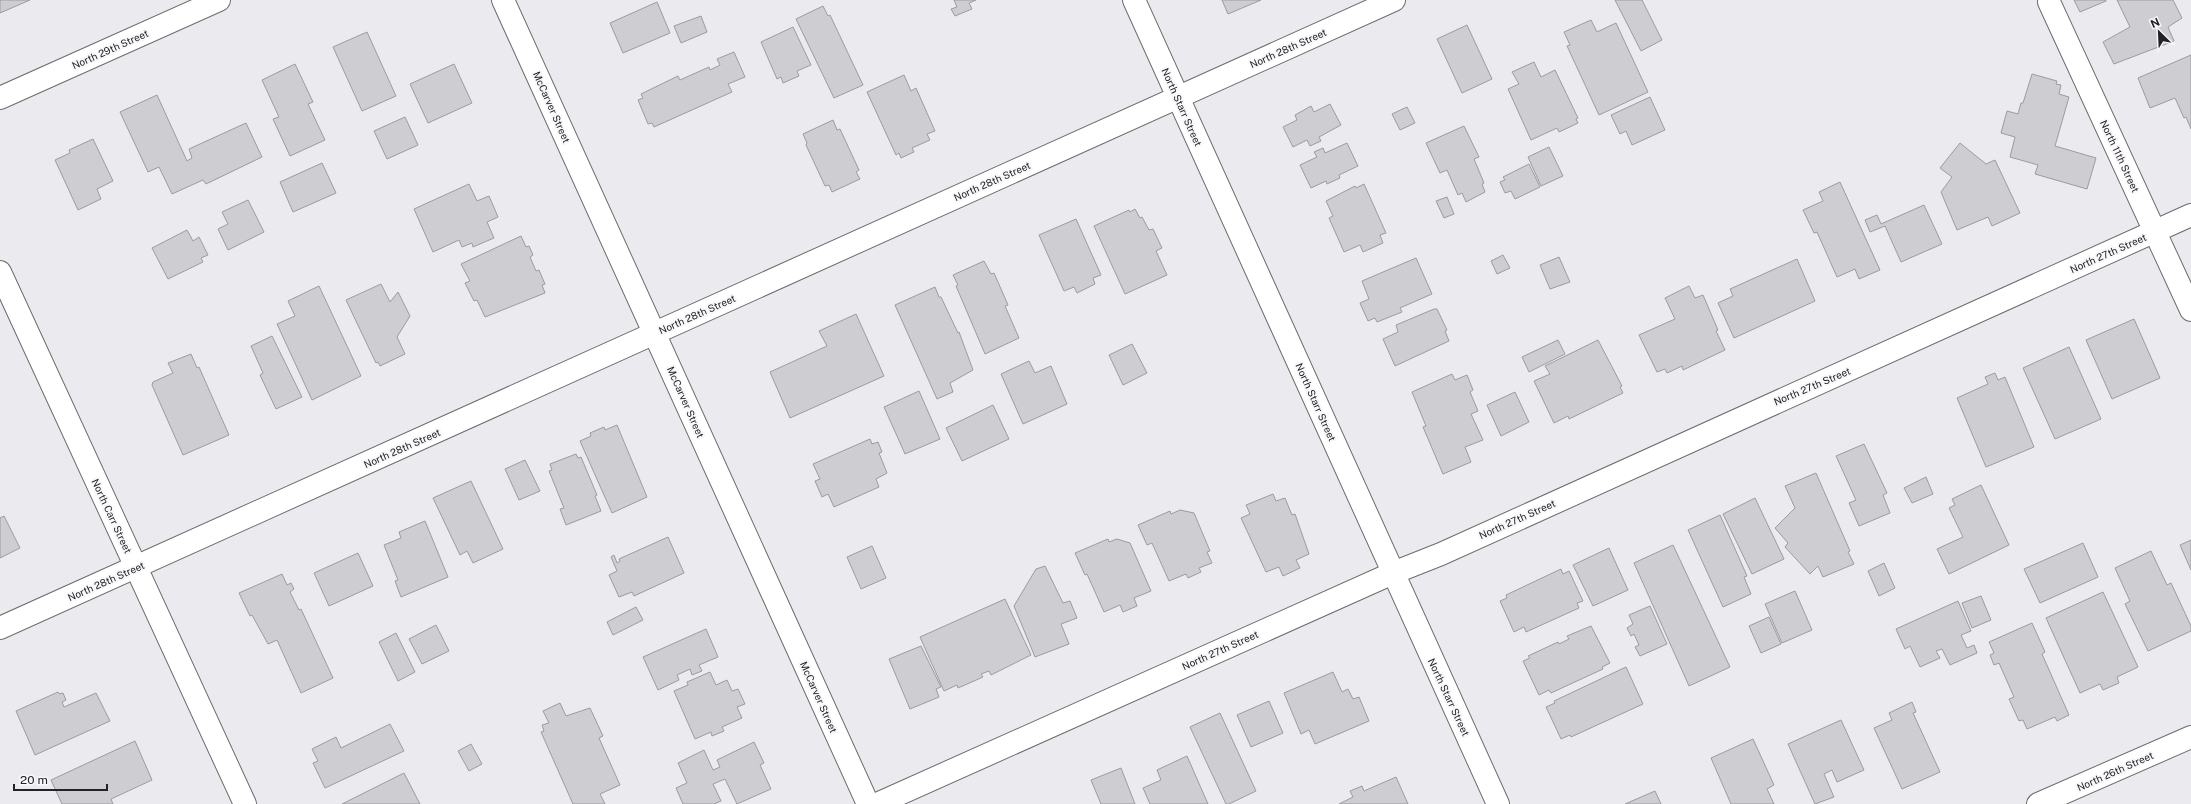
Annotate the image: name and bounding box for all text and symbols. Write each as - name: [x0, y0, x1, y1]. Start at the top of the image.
- north arrow: [2139, 12, 2179, 52]
- text: N: [2149, 16, 2161, 30]
- street label: North 28th Street: [1248, 26, 1328, 70]
- street label: North 29th Street: [70, 27, 150, 71]
- street label: North Starr Street: [1159, 66, 1205, 148]
- street label: McCarver Street: [531, 69, 573, 145]
- street label: North 11th Street: [2098, 118, 2142, 194]
- street label: North 28th Street: [952, 159, 1032, 203]
- street label: North 27th Street: [2068, 231, 2148, 275]
- street label: North 28th Street: [657, 292, 737, 336]
- street label: North Starr Street: [1293, 361, 1339, 443]
- street label: McCarver Street: [665, 364, 707, 440]
- street label: North 27th Street: [1772, 364, 1852, 408]
- street label: North 28th Street: [362, 426, 442, 470]
- street label: North Carr Street: [89, 477, 135, 555]
- street label: North 27th Street: [1477, 497, 1557, 541]
- street label: North 28th Street: [66, 559, 146, 603]
- street label: North 27th Street: [1180, 628, 1260, 672]
- street label: North Starr Street: [1426, 656, 1472, 738]
- street label: McCarver Street: [798, 659, 840, 735]
- street label: North 26th Street: [2075, 749, 2155, 793]
- scale bar: [14, 766, 107, 792]
- text: 20 m: [20, 773, 48, 787]

